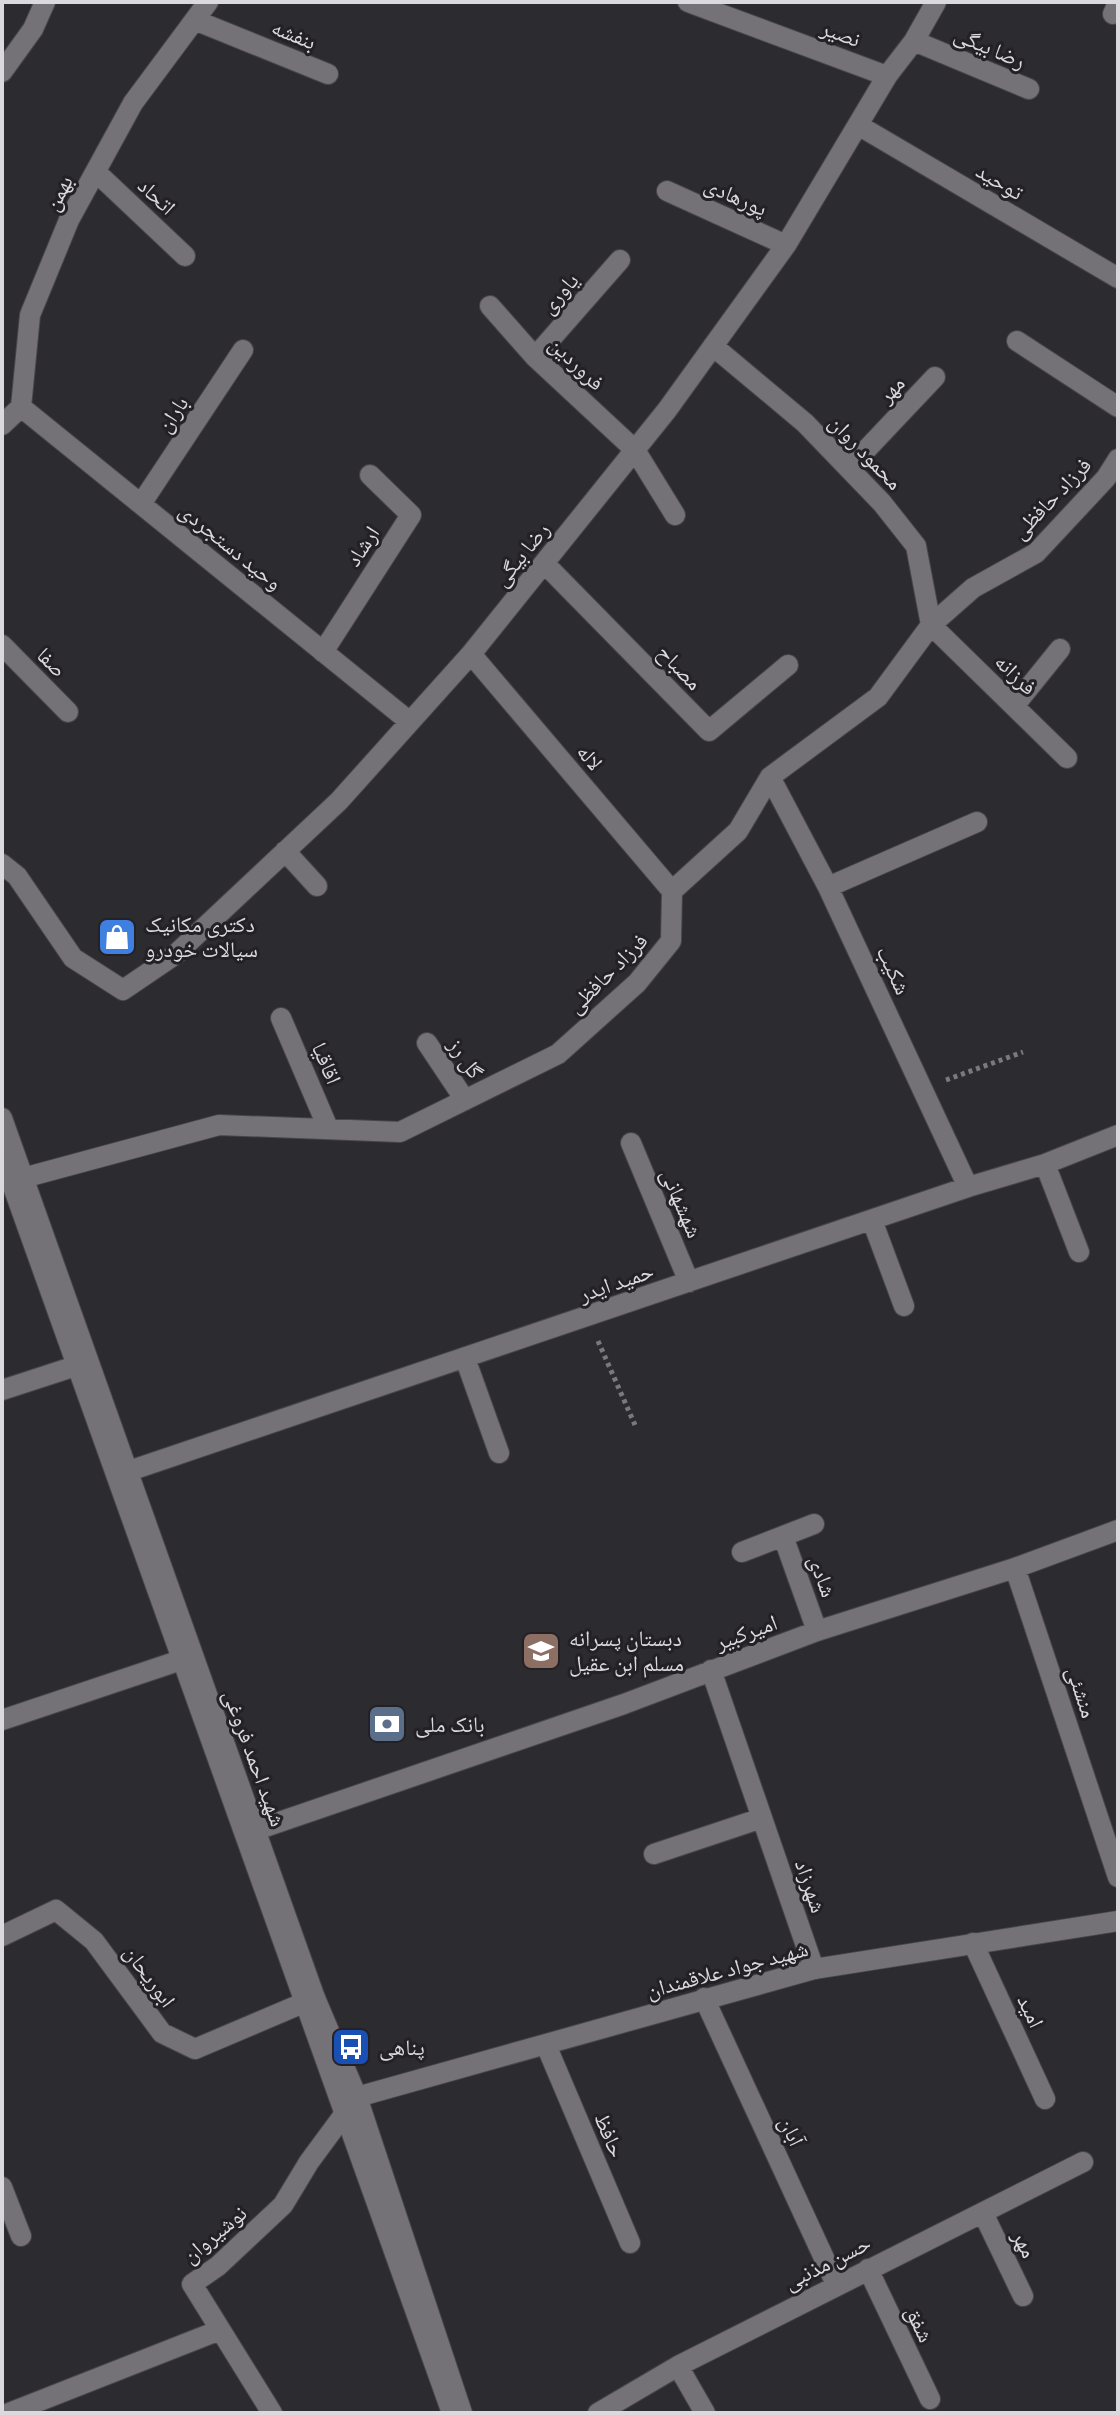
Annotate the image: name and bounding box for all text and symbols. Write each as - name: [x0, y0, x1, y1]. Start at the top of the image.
- street label: بنفشه: [267, 12, 321, 58]
- street label: نصیر: [815, 12, 865, 56]
- street label: رضا بیگی: [949, 19, 1030, 77]
- street label: توحید: [970, 155, 1030, 209]
- street label: پورهادی: [699, 169, 772, 225]
- street label: بهمن: [36, 170, 81, 217]
- street label: اتحاد: [130, 171, 183, 223]
- street label: یاوری: [533, 266, 587, 321]
- street label: فروردین: [541, 329, 611, 398]
- street label: مهر: [870, 369, 913, 411]
- street label: باران: [149, 390, 197, 439]
- street label: محمود روان: [821, 408, 910, 498]
- street label: فرزاد حافظی: [1004, 450, 1099, 547]
- street label: وحید دستجردی: [172, 495, 289, 598]
- street label: رضا بیگی: [486, 515, 558, 594]
- street label: ارشاد: [338, 520, 388, 573]
- street label: مصباح: [649, 637, 709, 698]
- street label: صفا: [29, 640, 74, 685]
- street label: فرزانه: [987, 647, 1044, 703]
- street label: لاله: [569, 737, 610, 778]
- place label: دکتری مکانیک سیالات خودرو: [145, 909, 258, 966]
- shop icon: دکتری مکانیک سیالات خودرو: [96, 916, 138, 958]
- street label: فرزاد حافظی: [560, 926, 655, 1021]
- street label: شکیب: [868, 941, 918, 1000]
- street label: گل رز: [439, 1031, 491, 1086]
- street label: اقاقیا: [303, 1037, 349, 1089]
- street label: شهشهانی: [652, 1164, 710, 1243]
- street label: حمید ایدر: [574, 1255, 658, 1311]
- street label: شادی: [800, 1551, 844, 1602]
- street label: امیرکبیر: [710, 1607, 782, 1659]
- place label: دبستان پسرانه مسلم ابن عقیل: [569, 1623, 684, 1680]
- school or university icon: دبستان پسرانه مسلم ابن عقیل: [520, 1630, 562, 1672]
- street label: منشئی: [1058, 1662, 1104, 1722]
- street label: شهید احمد فروغی: [215, 1685, 294, 1831]
- bank icon: بانک ملی: [366, 1703, 408, 1745]
- place label: بانک ملی: [415, 1709, 485, 1741]
- street label: شهرزاد: [786, 1855, 834, 1917]
- street label: شهید جواد علاقمندان: [643, 1933, 812, 2007]
- street label: ابوریحان: [115, 1939, 183, 2015]
- street label: امید: [1008, 1989, 1052, 2033]
- bus stop icon: پناهی: [330, 2026, 372, 2068]
- place label: پناهی: [379, 2032, 425, 2064]
- street label: حافظ: [585, 2108, 633, 2163]
- street label: آبان: [770, 2111, 812, 2152]
- street label: نوشیروان: [175, 2198, 254, 2271]
- street label: مهر: [1003, 2224, 1044, 2264]
- street label: حسن مذنبی: [778, 2227, 877, 2298]
- street label: شفق: [897, 2301, 941, 2348]

